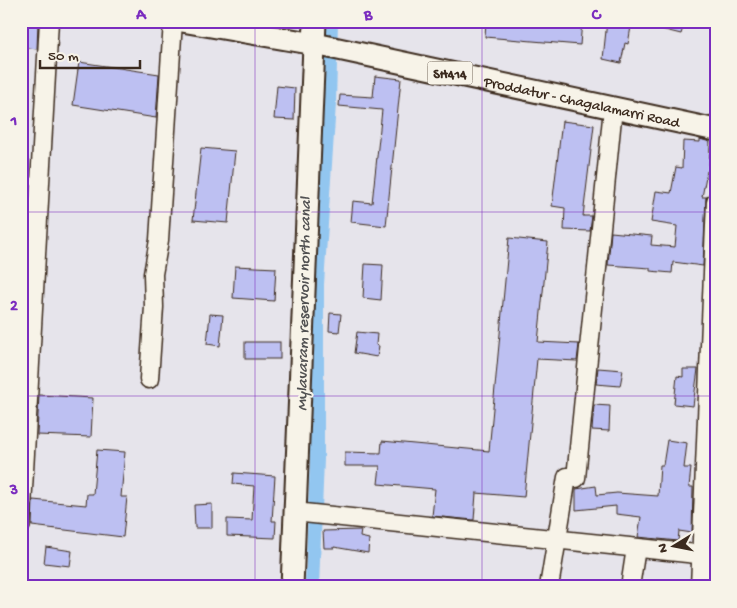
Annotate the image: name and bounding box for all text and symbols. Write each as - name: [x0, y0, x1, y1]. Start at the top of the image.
- text: A: [135, 7, 147, 26]
- text: B: [363, 7, 373, 26]
- text: C: [591, 7, 602, 26]
- scale bar: [40, 38, 140, 70]
- text: 50 m: [48, 48, 79, 66]
- road number: SH414: [428, 62, 472, 84]
- street label: Proddatur - Chagalamarri Road: [481, 73, 682, 133]
- text: 1: [10, 113, 17, 132]
- water label: Mylavaram reservoir north canal: [294, 196, 317, 411]
- text: 2: [10, 298, 18, 317]
- text: 3: [9, 482, 18, 501]
- north arrow: [650, 520, 700, 570]
- text: N: [654, 542, 673, 554]

